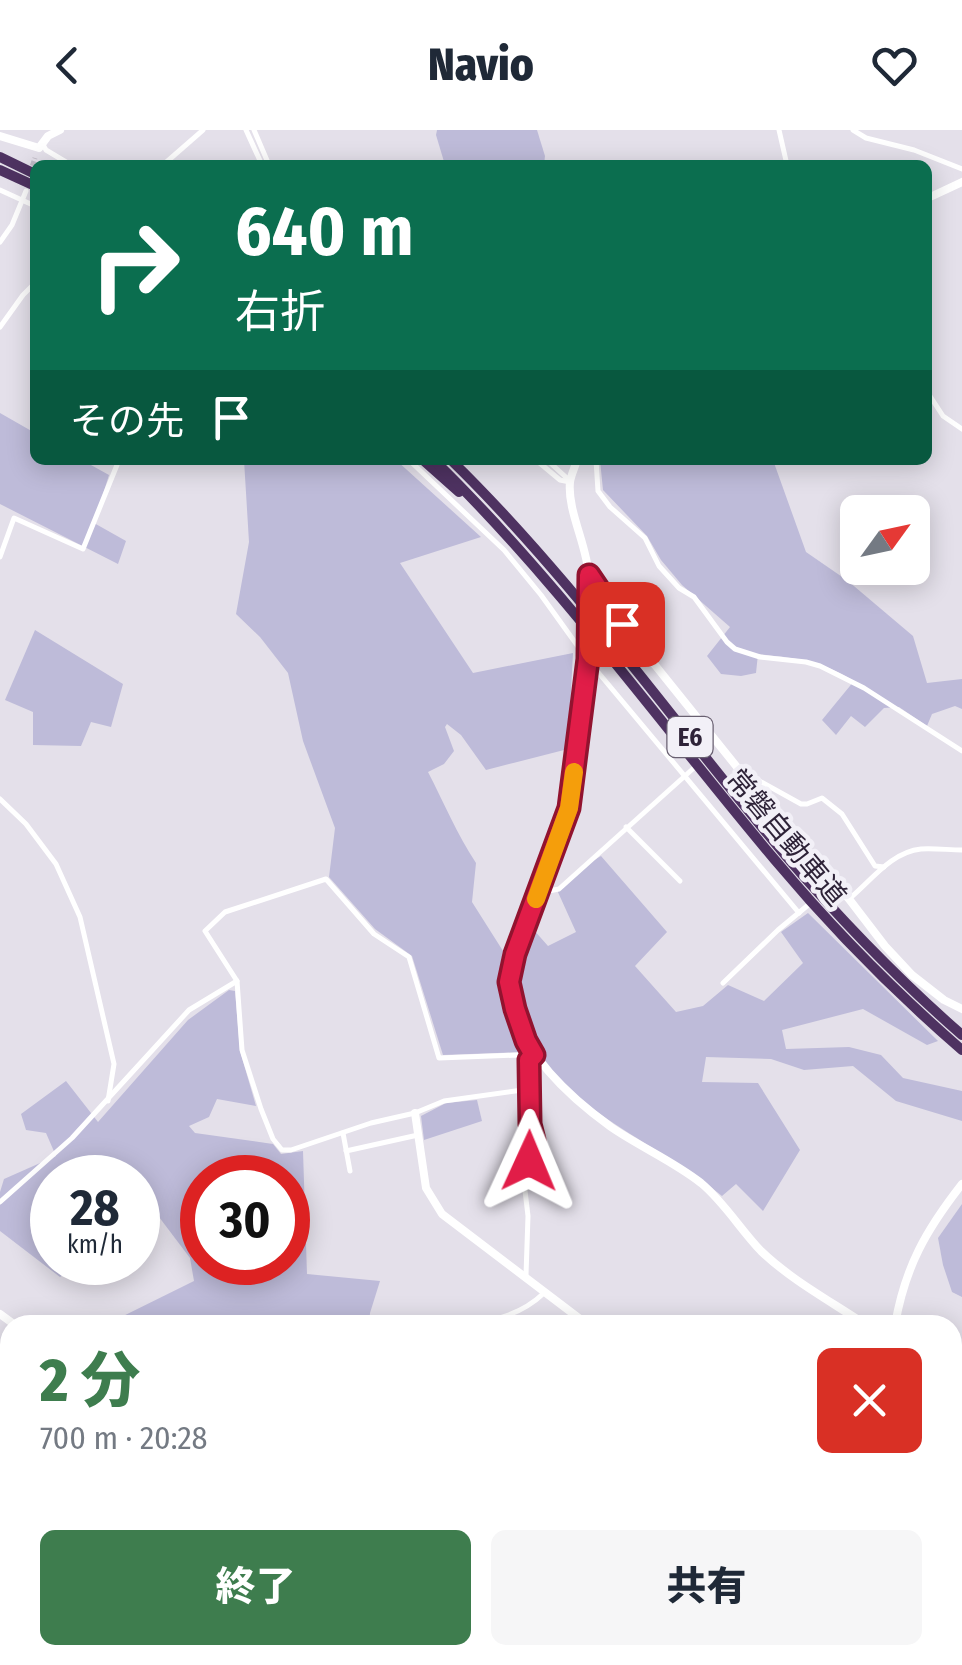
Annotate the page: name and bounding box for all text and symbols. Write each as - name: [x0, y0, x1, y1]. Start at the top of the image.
- icon: back: [40, 38, 95, 93]
- text: Navio: [428, 38, 534, 92]
- icon: heart: [867, 38, 922, 93]
- text: 640 m: [235, 190, 414, 274]
- icon: right: [70, 200, 200, 330]
- text: 右折: [235, 285, 325, 339]
- icon: arrive: [204, 390, 259, 445]
- text: その先: [70, 398, 184, 444]
- north arrow: [840, 495, 930, 585]
- map controls: [840, 495, 930, 585]
- pin: [580, 582, 665, 667]
- icon: arrive: [595, 597, 650, 652]
- road number: E6: [668, 717, 712, 757]
- street label: 常磐自動車道: [720, 762, 853, 912]
- position arrow: [477, 1109, 581, 1213]
- speed limit sign: 30: [180, 1155, 310, 1285]
- text: 28: [70, 1178, 120, 1238]
- text: km/h: [67, 1230, 123, 1260]
- text: 2 分: [40, 1345, 140, 1417]
- button: close: [817, 1348, 922, 1453]
- text: 700 m · 20:28: [40, 1419, 208, 1457]
- button: 終了: [40, 1530, 471, 1645]
- button: 共有: [491, 1530, 922, 1645]

